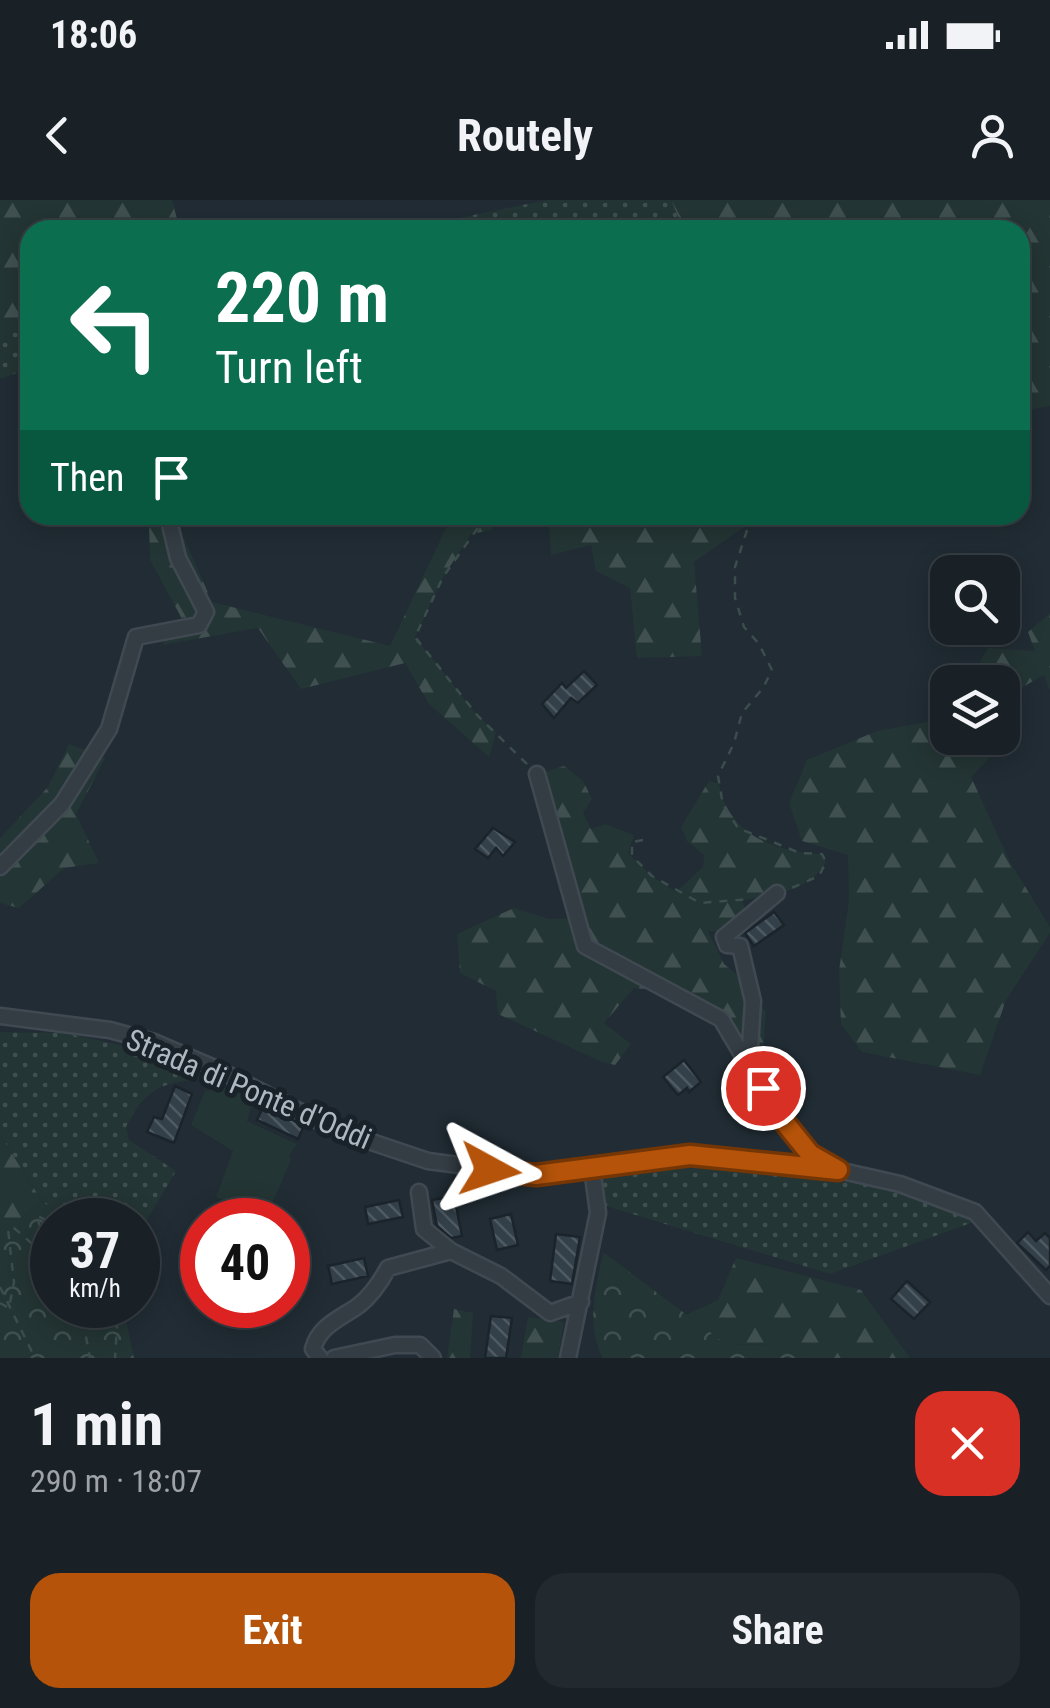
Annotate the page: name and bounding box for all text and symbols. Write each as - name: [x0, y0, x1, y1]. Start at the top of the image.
- text: 18:06: [50, 13, 137, 57]
- icon: back: [30, 108, 85, 163]
- icon: person: [965, 108, 1020, 163]
- text: Routely: [457, 109, 593, 162]
- text: 220 m: [215, 257, 389, 339]
- icon: left: [50, 260, 180, 390]
- text: Turn left: [215, 341, 363, 394]
- icon: arrive: [144, 450, 199, 505]
- text: Then: [50, 456, 124, 500]
- map controls: [930, 555, 1020, 755]
- button: search: [930, 555, 1020, 645]
- button: layers: [930, 665, 1020, 755]
- street label: Strada di Ponte d'Oddi: [121, 1022, 377, 1156]
- pin: [721, 1046, 806, 1131]
- icon: arrive: [736, 1061, 791, 1116]
- position arrow: [438, 1118, 542, 1222]
- speed limit sign: 40: [180, 1198, 310, 1328]
- text: 37: [70, 1222, 120, 1280]
- text: km/h: [69, 1274, 121, 1303]
- text: 1 min: [30, 1389, 163, 1460]
- button: close: [915, 1391, 1020, 1496]
- text: 290 m · 18:07: [30, 1462, 202, 1500]
- button: Exit: [30, 1573, 515, 1688]
- button: Share: [535, 1573, 1020, 1688]

